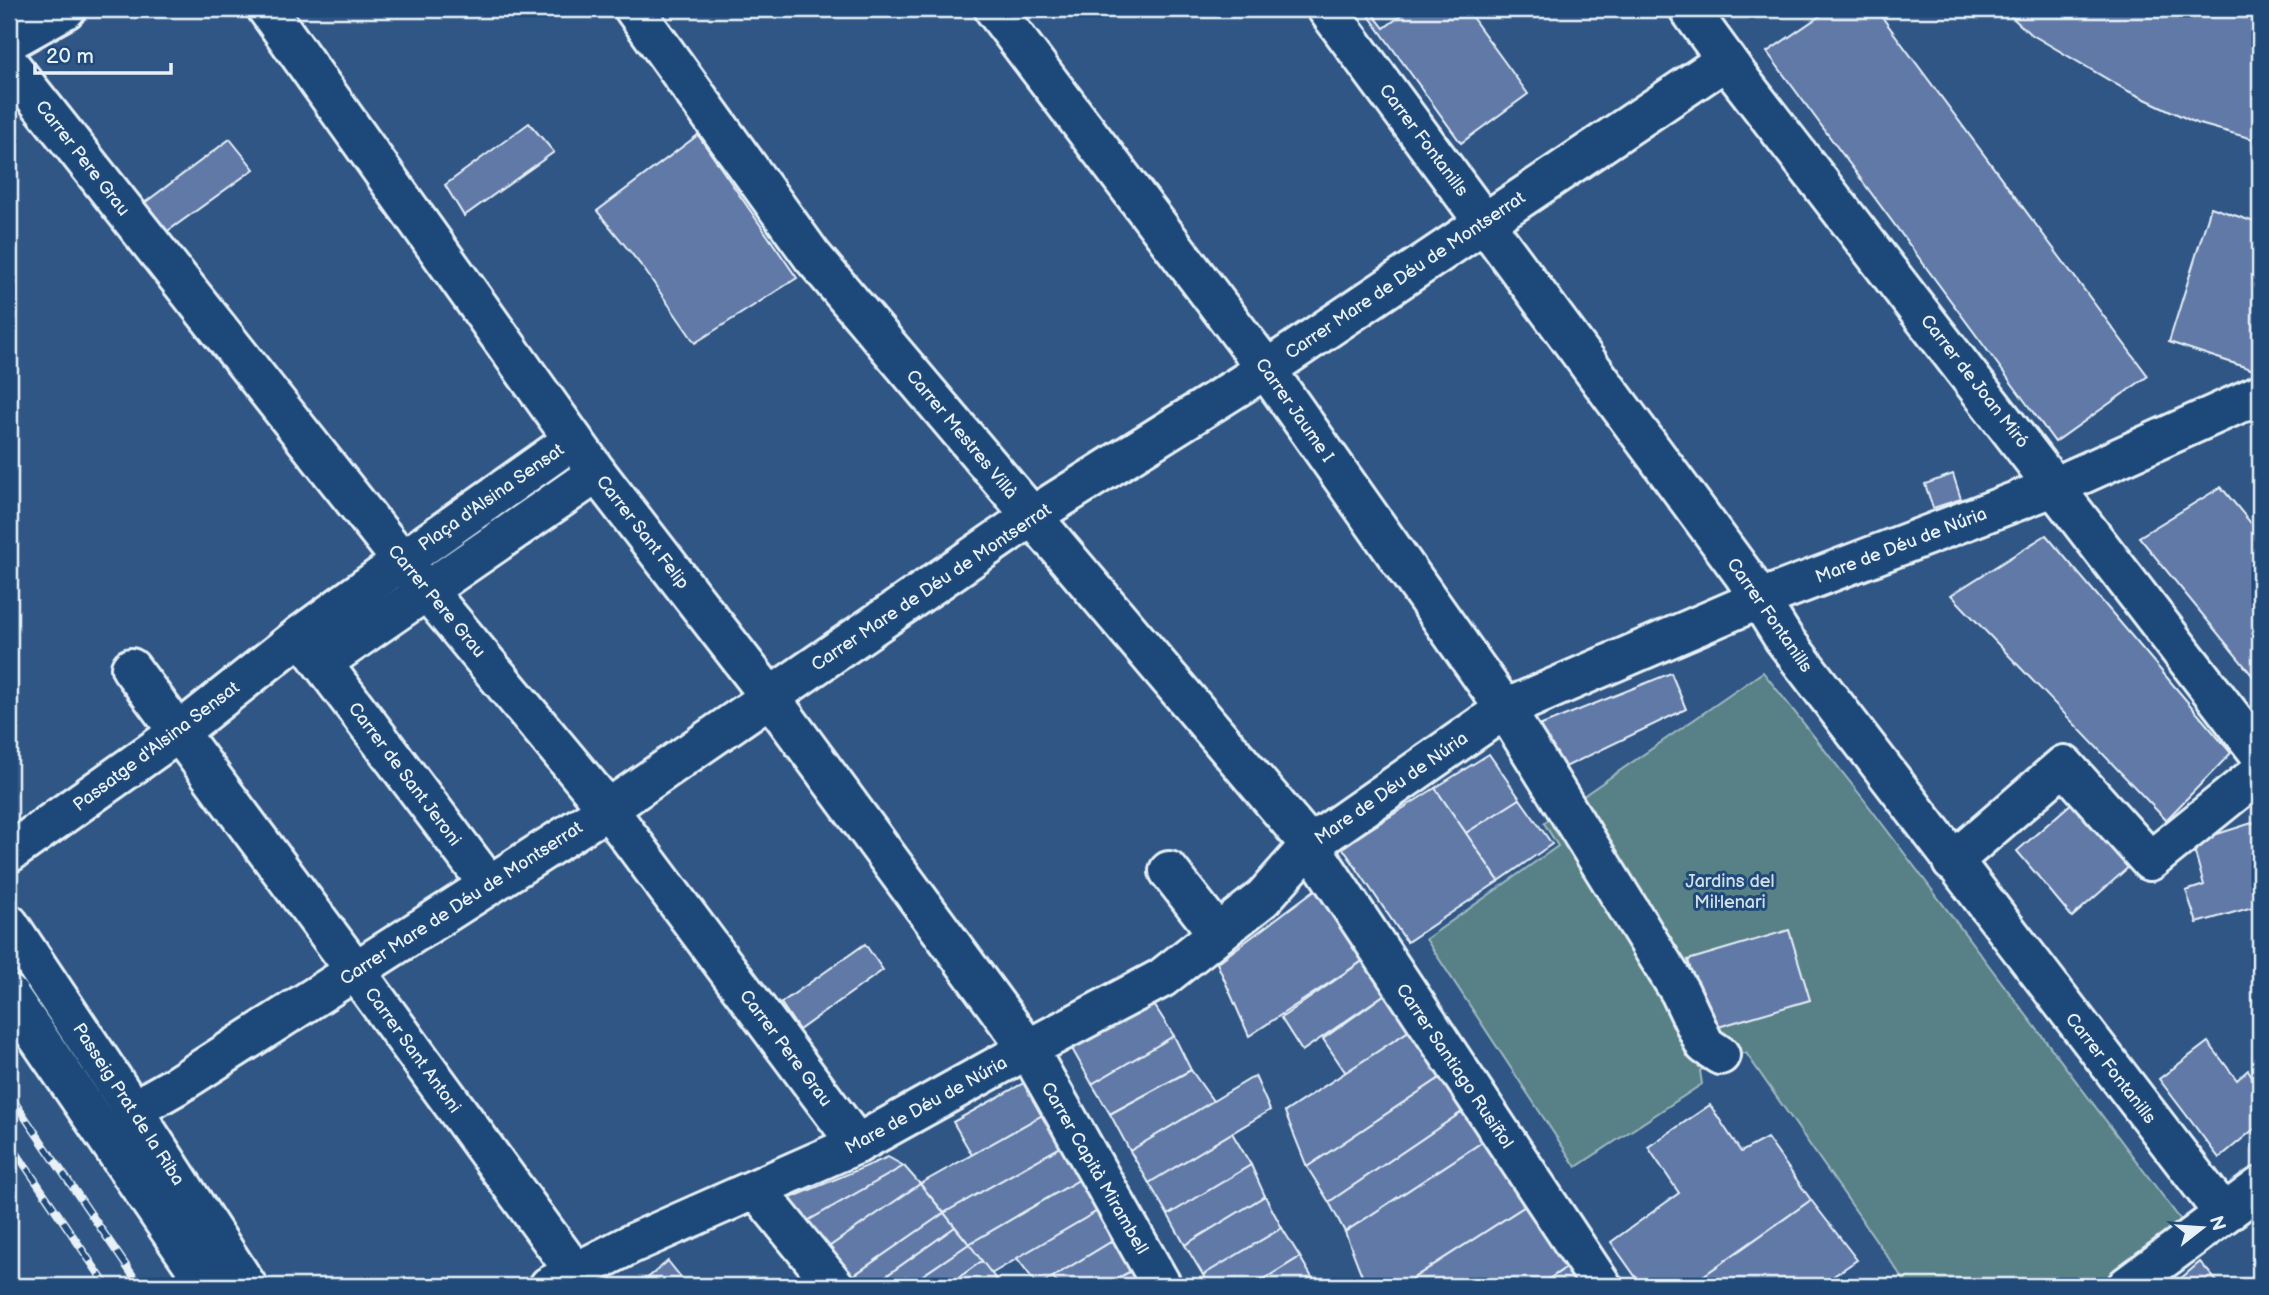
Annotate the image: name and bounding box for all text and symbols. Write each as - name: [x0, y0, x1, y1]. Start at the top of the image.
- scale bar: [35, 32, 172, 76]
- text: 20 m: [46, 44, 94, 69]
- street label: Carrer Fontanills: [1375, 80, 1473, 200]
- street label: Carrer Pere Grau: [31, 97, 134, 220]
- street label: Carrer Mare de Déu de Montserrat: [1281, 187, 1529, 364]
- street label: Carrer de Joan Miró: [1916, 311, 2033, 452]
- street label: Carrer Jaume I: [1251, 354, 1338, 466]
- street label: Carrer Mestres Villà: [902, 366, 1022, 503]
- street label: Plaça d'Alsina Sensat: [415, 439, 568, 556]
- street label: Carrer Sant Felip: [592, 471, 693, 593]
- street label: Carrer Mare de Déu de Montserrat: [807, 499, 1055, 676]
- street label: Mare de Déu de Núria: [1812, 503, 1990, 588]
- street label: Carrer Pere Grau: [383, 541, 490, 662]
- street label: Carrer Fontanills: [1722, 554, 1817, 677]
- street label: Passatge d'Alsina Sensat: [69, 677, 244, 816]
- street label: Carrer de Sant Jeroni: [344, 698, 465, 850]
- street label: Mare de Déu de Núria: [1311, 728, 1472, 849]
- street label: Carrer Mare de Déu de Montserrat: [336, 817, 587, 990]
- park label: Jardins del Mil·lenari: [1686, 871, 1774, 913]
- street label: Carrer Santiago Rusiñol: [1392, 980, 1518, 1153]
- street label: Carrer Sant Antoni: [360, 984, 465, 1117]
- street label: Carrer Pere Grau: [735, 986, 836, 1111]
- street label: Carrer Fontanills: [2061, 1009, 2160, 1128]
- street label: Passeig Prat de la Riba: [68, 1019, 189, 1189]
- street label: Mare de Déu de Núria: [842, 1052, 1011, 1159]
- street label: Carrer Capità Mirambell: [1037, 1078, 1152, 1258]
- north arrow: [2168, 1194, 2238, 1264]
- text: N: [2204, 1213, 2230, 1234]

